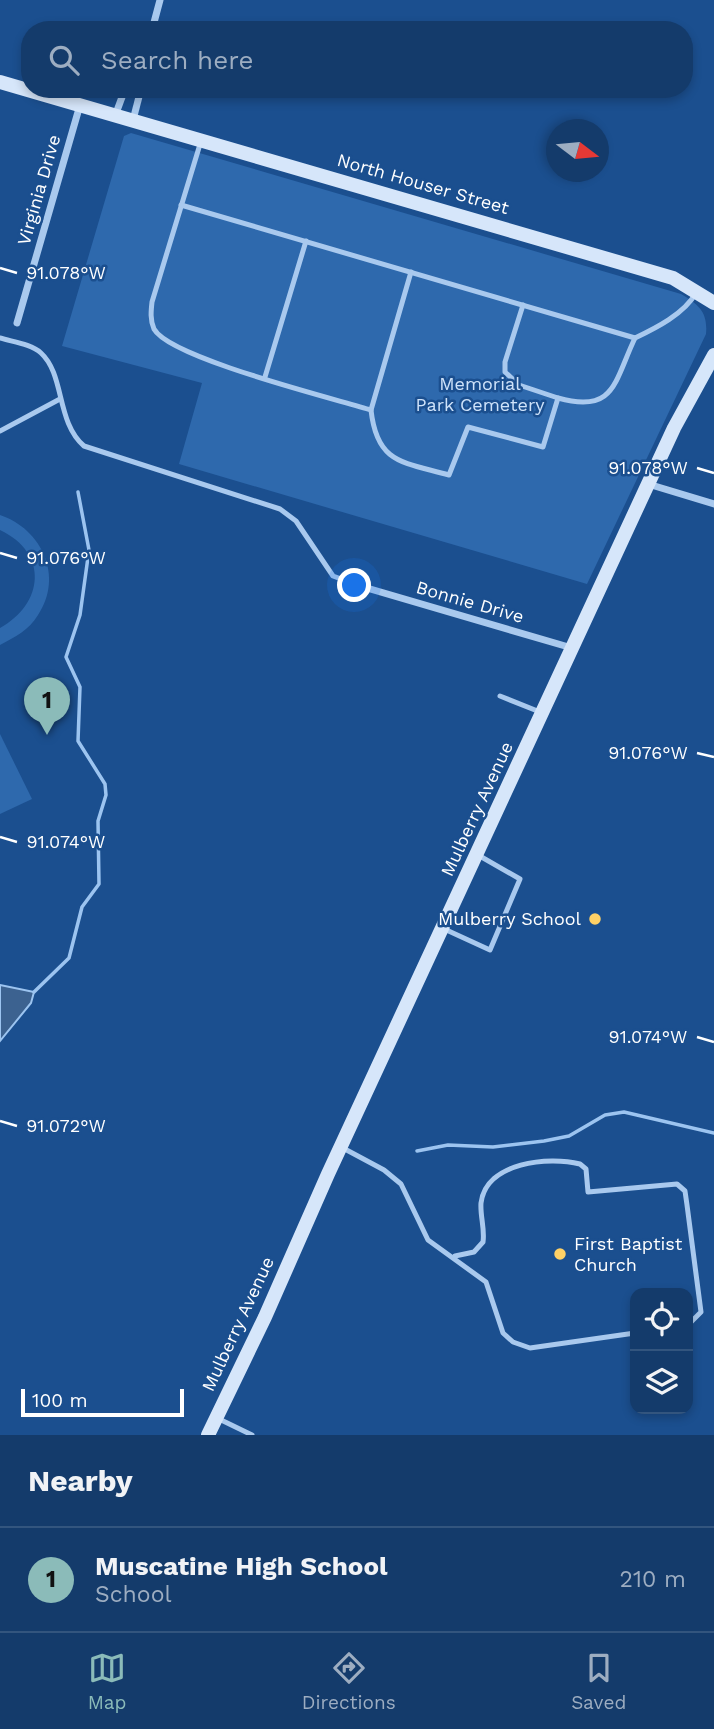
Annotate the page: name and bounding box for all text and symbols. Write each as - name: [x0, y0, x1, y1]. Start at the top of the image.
- search box: [21, 21, 693, 98]
- icon: search: [45, 41, 83, 79]
- text: Search here: [101, 45, 253, 75]
- north arrow: [546, 119, 609, 182]
- street label: Virginia Drive: [13, 132, 64, 248]
- street label: North Houser Street: [335, 149, 512, 218]
- text: 91.078°W: [26, 262, 106, 283]
- park label: Memorial Park Cemetery: [415, 373, 545, 415]
- text: 91.078°W: [608, 457, 688, 478]
- text: 91.076°W: [26, 547, 106, 568]
- your location: [337, 568, 371, 602]
- street label: Bonnie Drive: [414, 576, 526, 627]
- pin: 1: [24, 677, 70, 735]
- street label: Mulberry Avenue: [436, 738, 517, 879]
- text: 91.076°W: [608, 742, 688, 763]
- text: 91.074°W: [27, 831, 105, 852]
- place label: Mulberry School: [438, 908, 581, 929]
- marker: Mulberry School: [587, 911, 603, 927]
- text: 91.074°W: [609, 1026, 687, 1047]
- text: 91.072°W: [26, 1115, 106, 1136]
- place label: First Baptist Church: [574, 1233, 683, 1275]
- marker: First Baptist Church: [552, 1246, 568, 1262]
- street label: Mulberry Avenue: [197, 1253, 278, 1394]
- map controls: [630, 1288, 693, 1414]
- button: locate: [630, 1288, 693, 1351]
- button: layers: [630, 1351, 693, 1414]
- scale bar: [21, 1386, 184, 1418]
- text: 100 m: [32, 1389, 88, 1412]
- text: Nearby: [28, 1463, 133, 1498]
- text: Muscatine High School: [95, 1551, 388, 1581]
- text: 1: [46, 1566, 56, 1593]
- text: 210 m: [620, 1566, 686, 1593]
- text: School: [95, 1581, 172, 1608]
- tab: Map: [88, 1649, 126, 1714]
- tab: Directions: [302, 1649, 396, 1714]
- tab: Saved: [571, 1649, 626, 1714]

